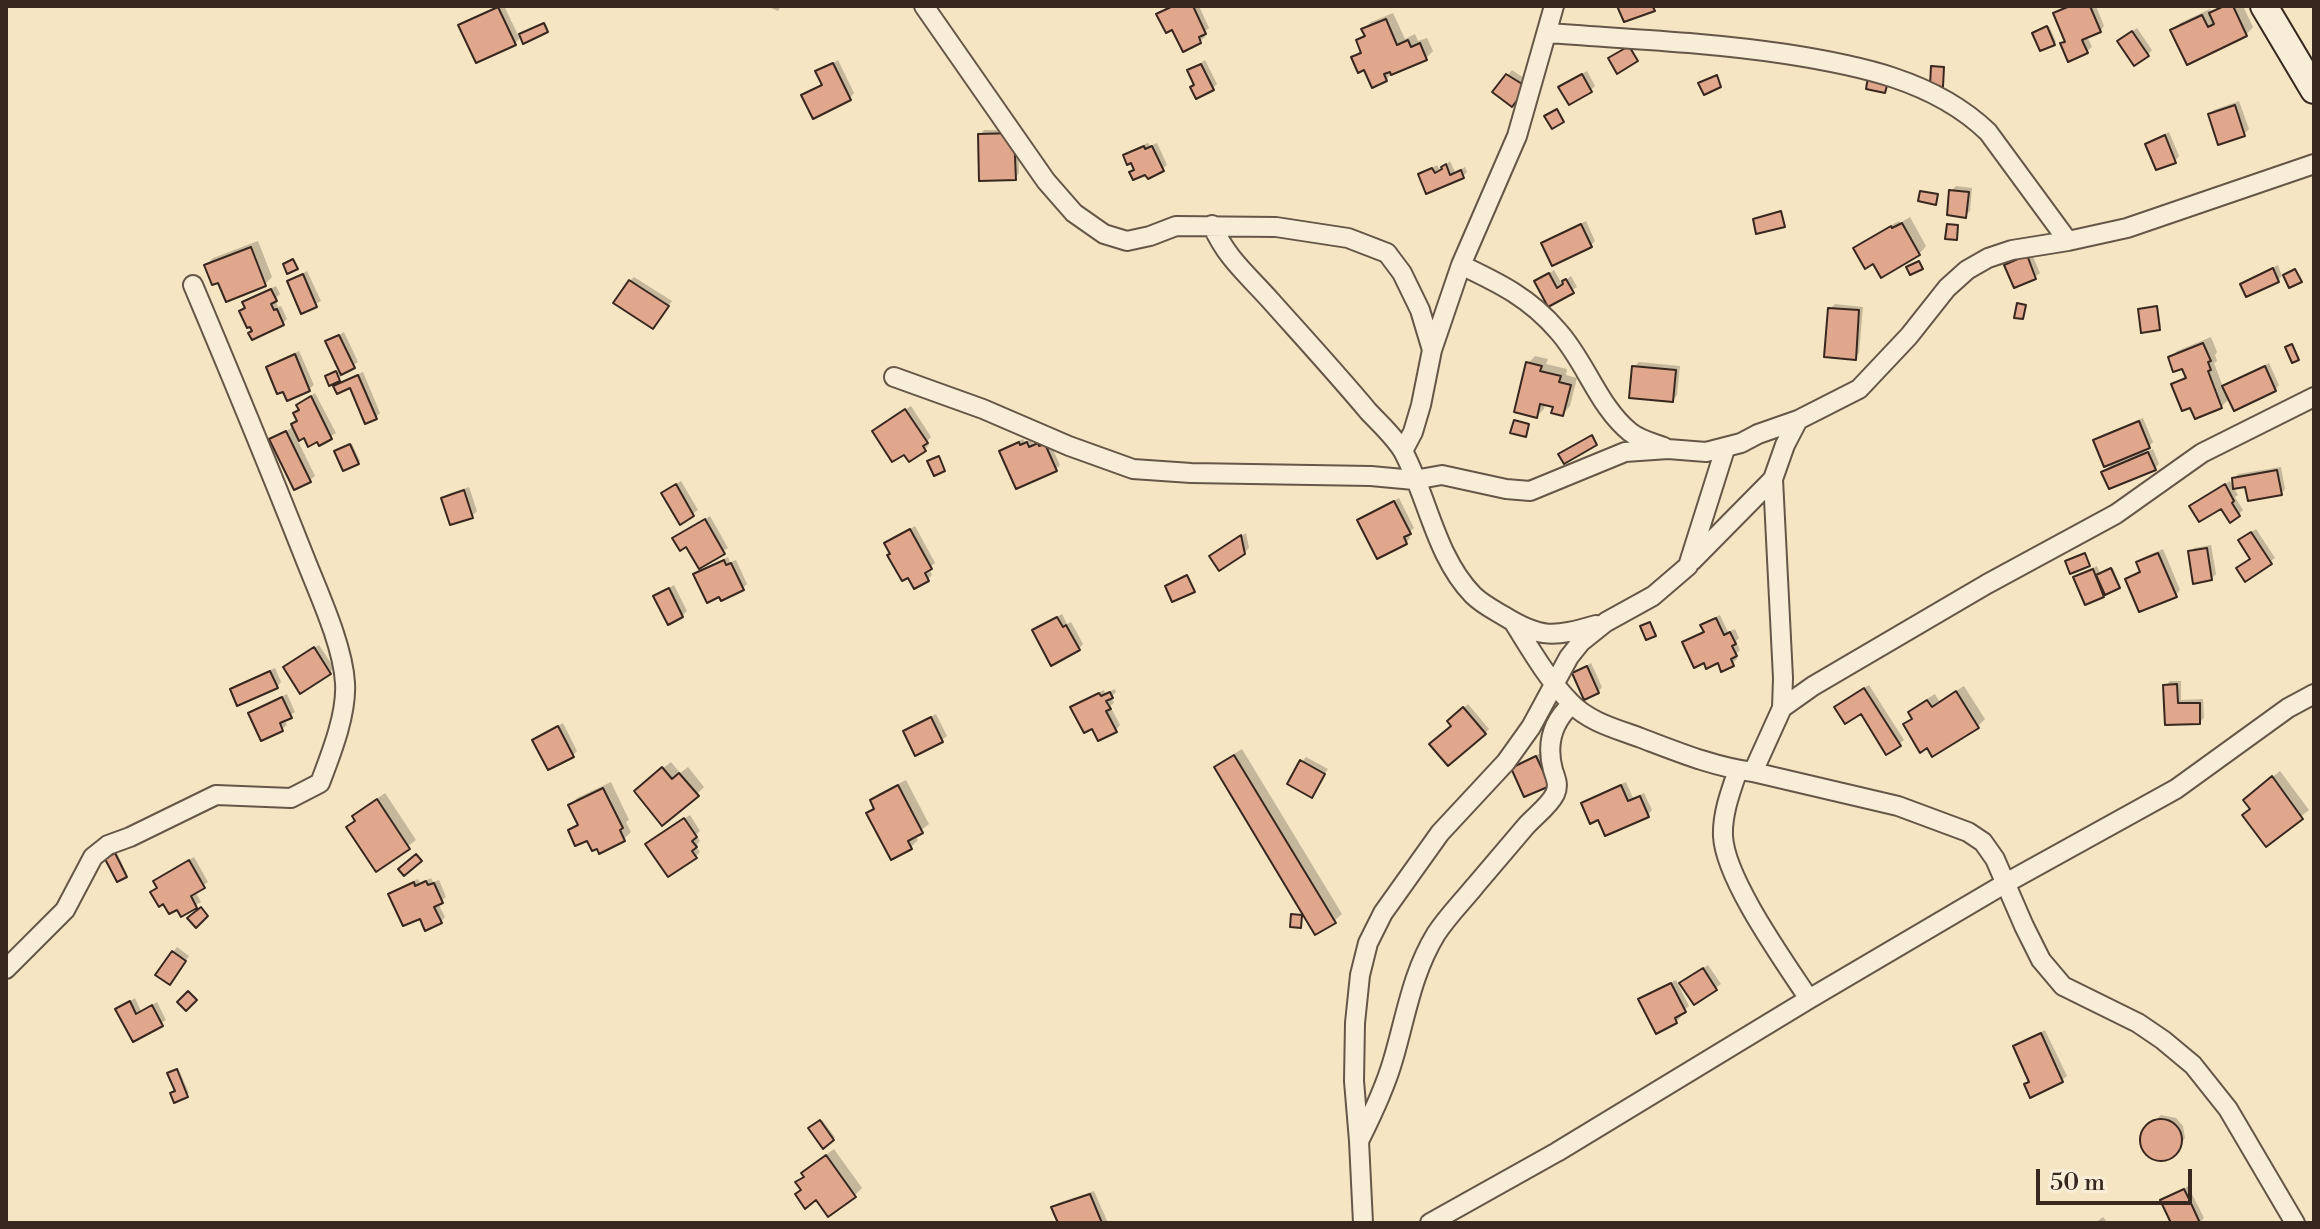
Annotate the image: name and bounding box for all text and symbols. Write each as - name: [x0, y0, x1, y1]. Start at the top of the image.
- scale bar: [2040, 1153, 2196, 1203]
- text: 50 m: [2050, 1168, 2105, 1198]

